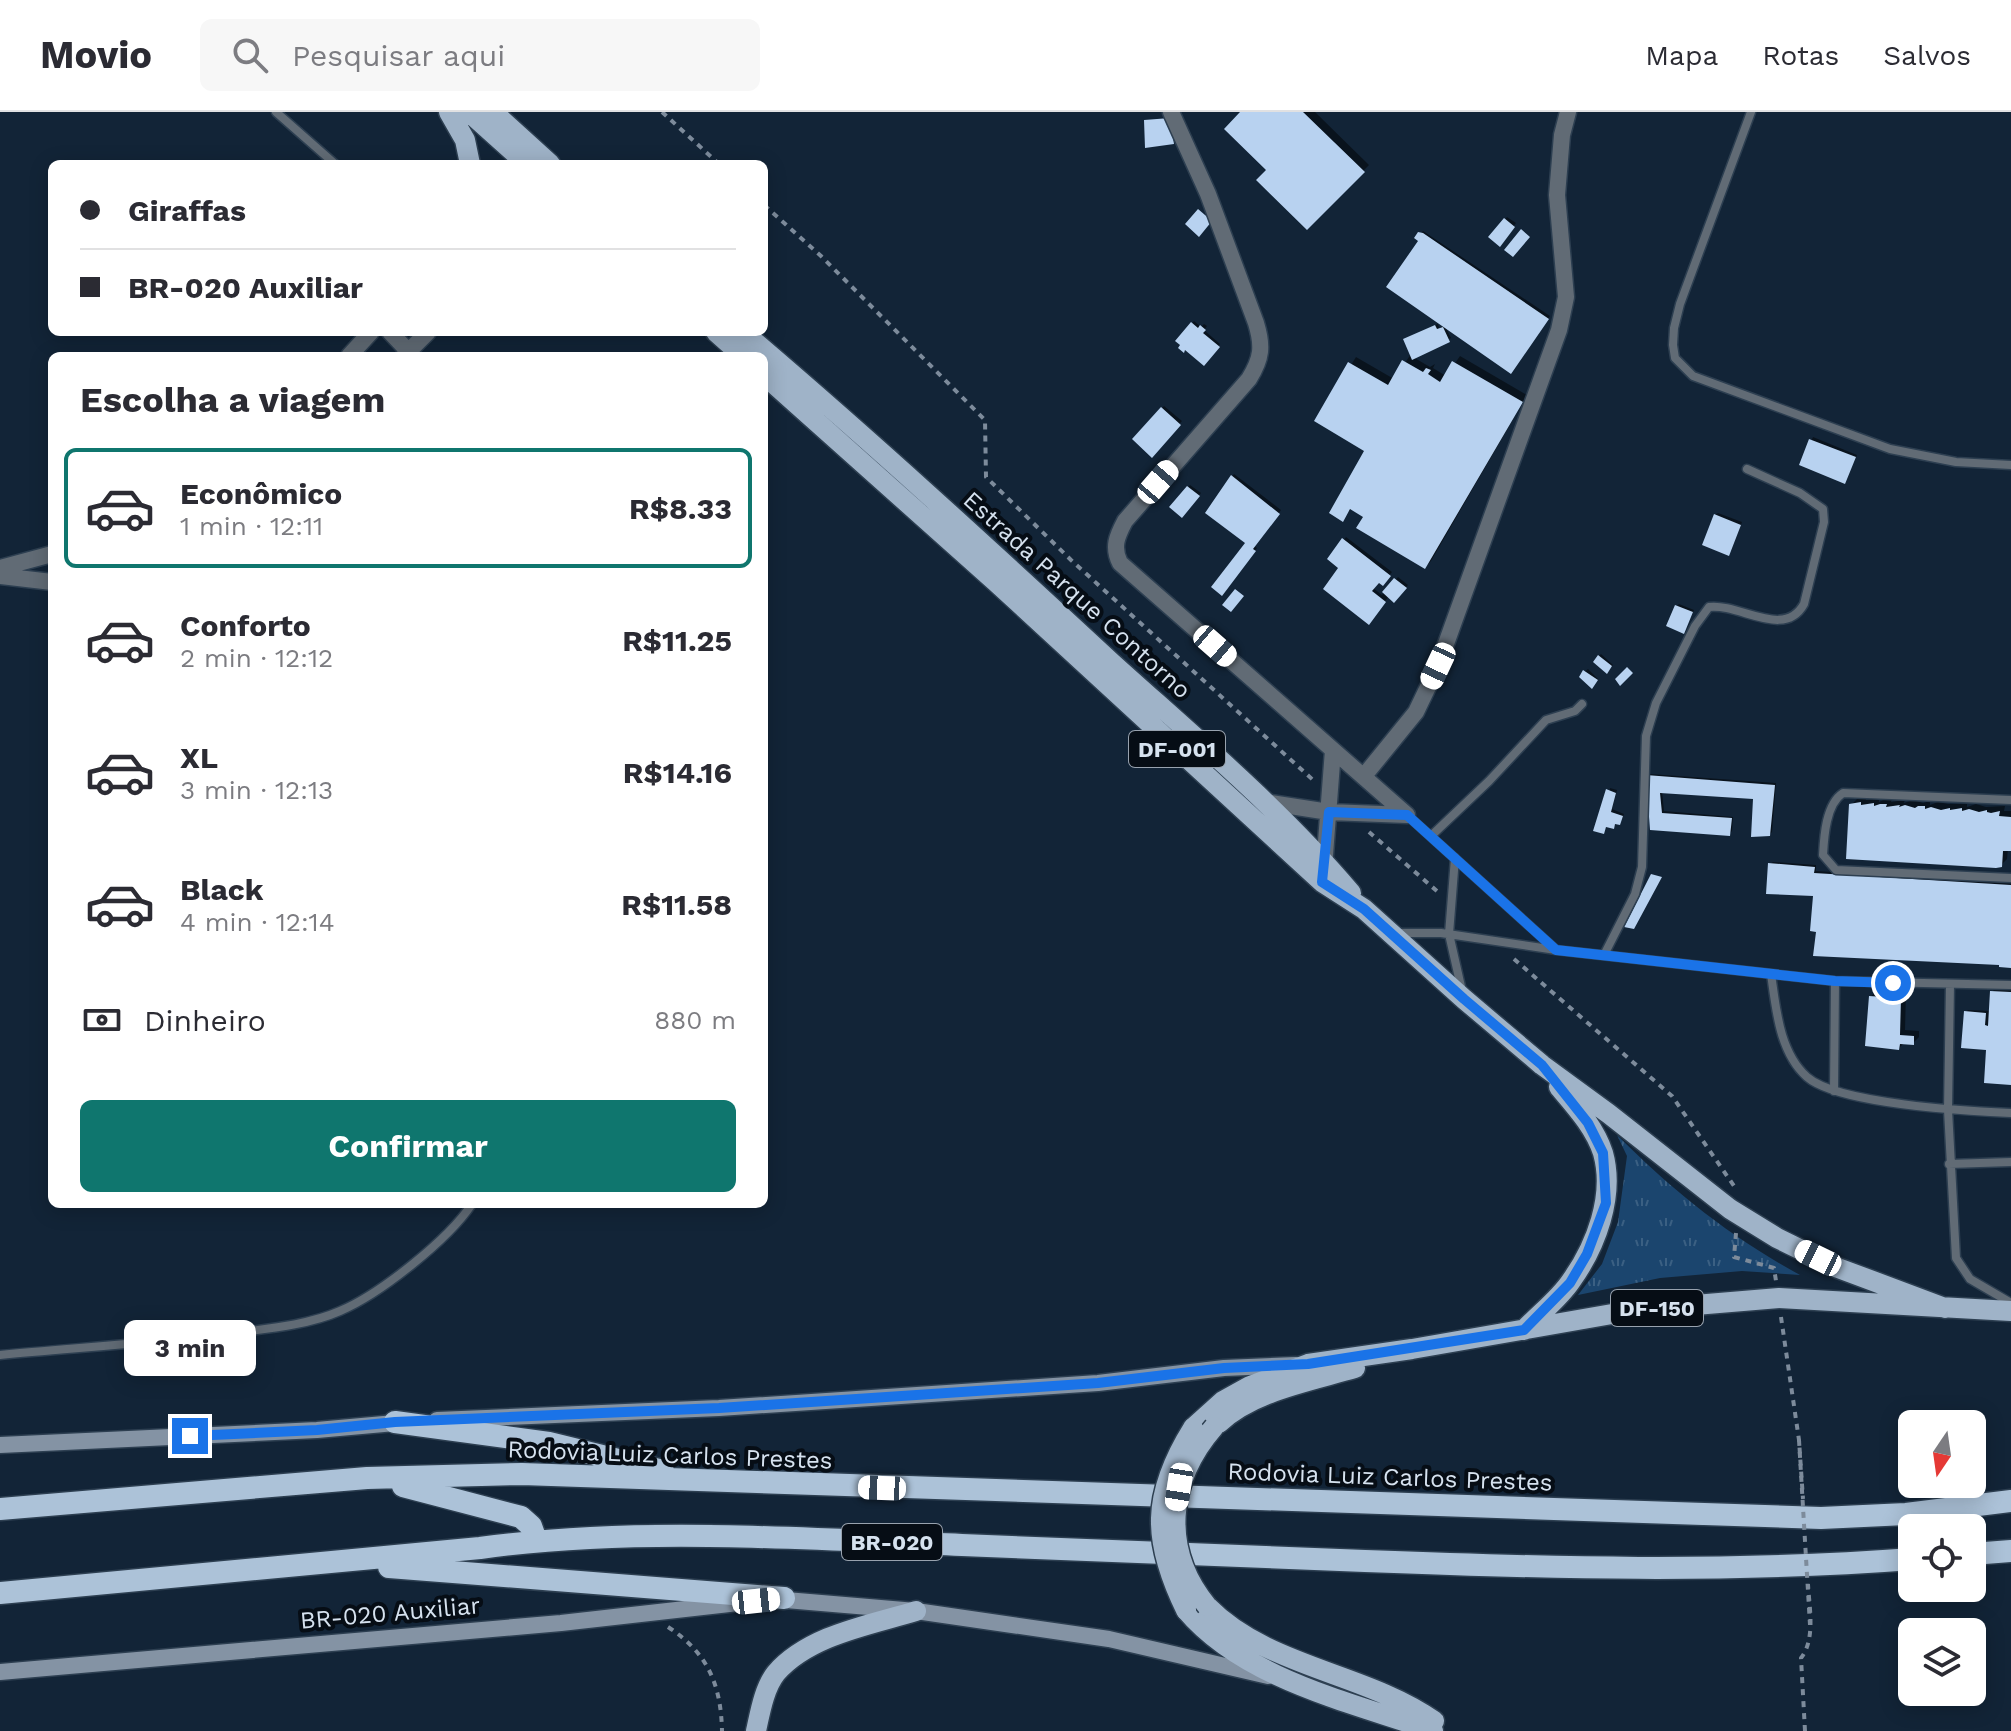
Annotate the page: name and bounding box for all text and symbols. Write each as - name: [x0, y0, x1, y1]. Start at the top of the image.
- search box: [200, 19, 760, 91]
- text: Movio: [40, 33, 152, 77]
- icon: search: [228, 33, 272, 77]
- text: Pesquisar aqui: [292, 38, 505, 73]
- text: Mapa: [1645, 39, 1718, 72]
- text: Rotas: [1762, 39, 1839, 72]
- text: Salvos: [1883, 39, 1971, 72]
- text: Giraffas: [128, 193, 246, 228]
- text: BR-020 Auxiliar: [128, 270, 363, 305]
- text: Escolha a viagem: [80, 379, 385, 421]
- car: [1133, 456, 1183, 508]
- icon: car: [84, 472, 156, 544]
- text: Econômico: [180, 476, 342, 511]
- street label: Estrada Parque Contorno: [958, 486, 1196, 704]
- text: R$8.33: [629, 491, 732, 526]
- text: 1 min · 12:11: [180, 511, 323, 541]
- icon: car: [84, 604, 156, 676]
- text: Conforto: [180, 608, 311, 643]
- car: [1189, 621, 1241, 671]
- text: R$11.25: [622, 623, 732, 658]
- car: [1417, 639, 1459, 693]
- text: 2 min · 12:12: [180, 643, 333, 673]
- road number: DF-001: [1129, 731, 1225, 767]
- icon: car: [84, 736, 156, 808]
- text: XL: [180, 740, 218, 775]
- text: R$14.16: [623, 755, 732, 790]
- text: 3 min · 12:13: [180, 775, 333, 805]
- icon: car: [84, 868, 156, 940]
- text: Black: [180, 872, 264, 907]
- text: R$11.58: [621, 887, 732, 922]
- text: 4 min · 12:14: [180, 907, 335, 937]
- route start: [1875, 965, 1911, 1001]
- icon: cash: [80, 998, 124, 1042]
- text: Dinheiro: [144, 1003, 266, 1038]
- text: 880 m: [654, 1005, 736, 1035]
- button: Confirmar: [80, 1100, 736, 1192]
- car: [1791, 1237, 1845, 1279]
- road number: DF-150: [1611, 1290, 1703, 1326]
- callout: 3 min: [124, 1320, 256, 1376]
- text: 3 min: [154, 1333, 226, 1363]
- north arrow: [1898, 1410, 1986, 1498]
- map controls: [1898, 1410, 1986, 1706]
- route end: [172, 1418, 208, 1454]
- street label: Rodovia Luiz Carlos Prestes: [507, 1435, 833, 1475]
- street label: Rodovia Luiz Carlos Prestes: [1227, 1457, 1553, 1497]
- car: [1163, 1461, 1195, 1513]
- car: [858, 1475, 906, 1501]
- button: locate: [1898, 1514, 1986, 1602]
- road number: BR-020: [842, 1524, 942, 1560]
- car: [731, 1587, 781, 1615]
- street label: BR-020 Auxiliar: [299, 1591, 481, 1635]
- button: layers: [1898, 1618, 1986, 1706]

